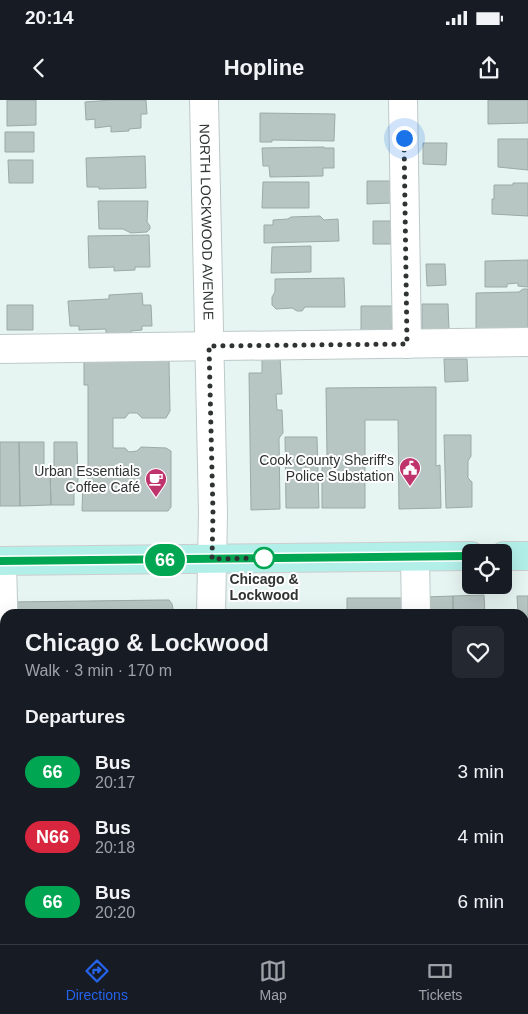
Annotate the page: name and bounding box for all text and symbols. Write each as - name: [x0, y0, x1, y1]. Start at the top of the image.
- text: 20:14: [25, 7, 74, 28]
- icon: back: [25, 54, 53, 82]
- icon: share: [475, 54, 503, 82]
- text: Hopline: [224, 55, 304, 80]
- street label: NORTH LOCKWOOD AVENUE: [197, 124, 217, 320]
- your location: [392, 126, 417, 151]
- place label: Cook County Sheriff's Police Substation: [259, 452, 394, 484]
- public building icon: Cook County Sheriff's Police Substation: [398, 456, 422, 487]
- place label: Urban Essentials Coffee Café: [34, 463, 140, 495]
- cafe icon: Urban Essentials Coffee Café: [144, 467, 168, 498]
- line badge: 66: [142, 544, 188, 576]
- map controls: [462, 544, 512, 594]
- button: locate: [462, 544, 512, 594]
- marker: Chicago & Lockwood: [253, 547, 275, 569]
- text: 66: [155, 550, 175, 570]
- place label: Chicago & Lockwood: [229, 571, 299, 603]
- button: heart: [452, 626, 504, 678]
- text: Chicago & Lockwood: [25, 629, 269, 656]
- text: Walk · 3 min · 170 m: [25, 662, 172, 679]
- text: Departures: [25, 706, 125, 727]
- text: Bus: [95, 752, 131, 773]
- text: 3 min: [458, 761, 504, 782]
- text: 66: [42, 762, 63, 782]
- text: 20:17: [95, 774, 135, 791]
- text: Bus: [95, 817, 131, 838]
- text: 4 min: [458, 826, 504, 847]
- text: N66: [36, 827, 69, 847]
- text: 20:18: [95, 839, 135, 856]
- text: Bus: [95, 882, 131, 903]
- text: 6 min: [458, 891, 504, 912]
- text: 66: [42, 892, 63, 912]
- text: 20:20: [95, 904, 135, 921]
- tab: Directions: [66, 957, 128, 1003]
- tab: Map: [259, 957, 287, 1003]
- tab: Tickets: [418, 957, 462, 1003]

